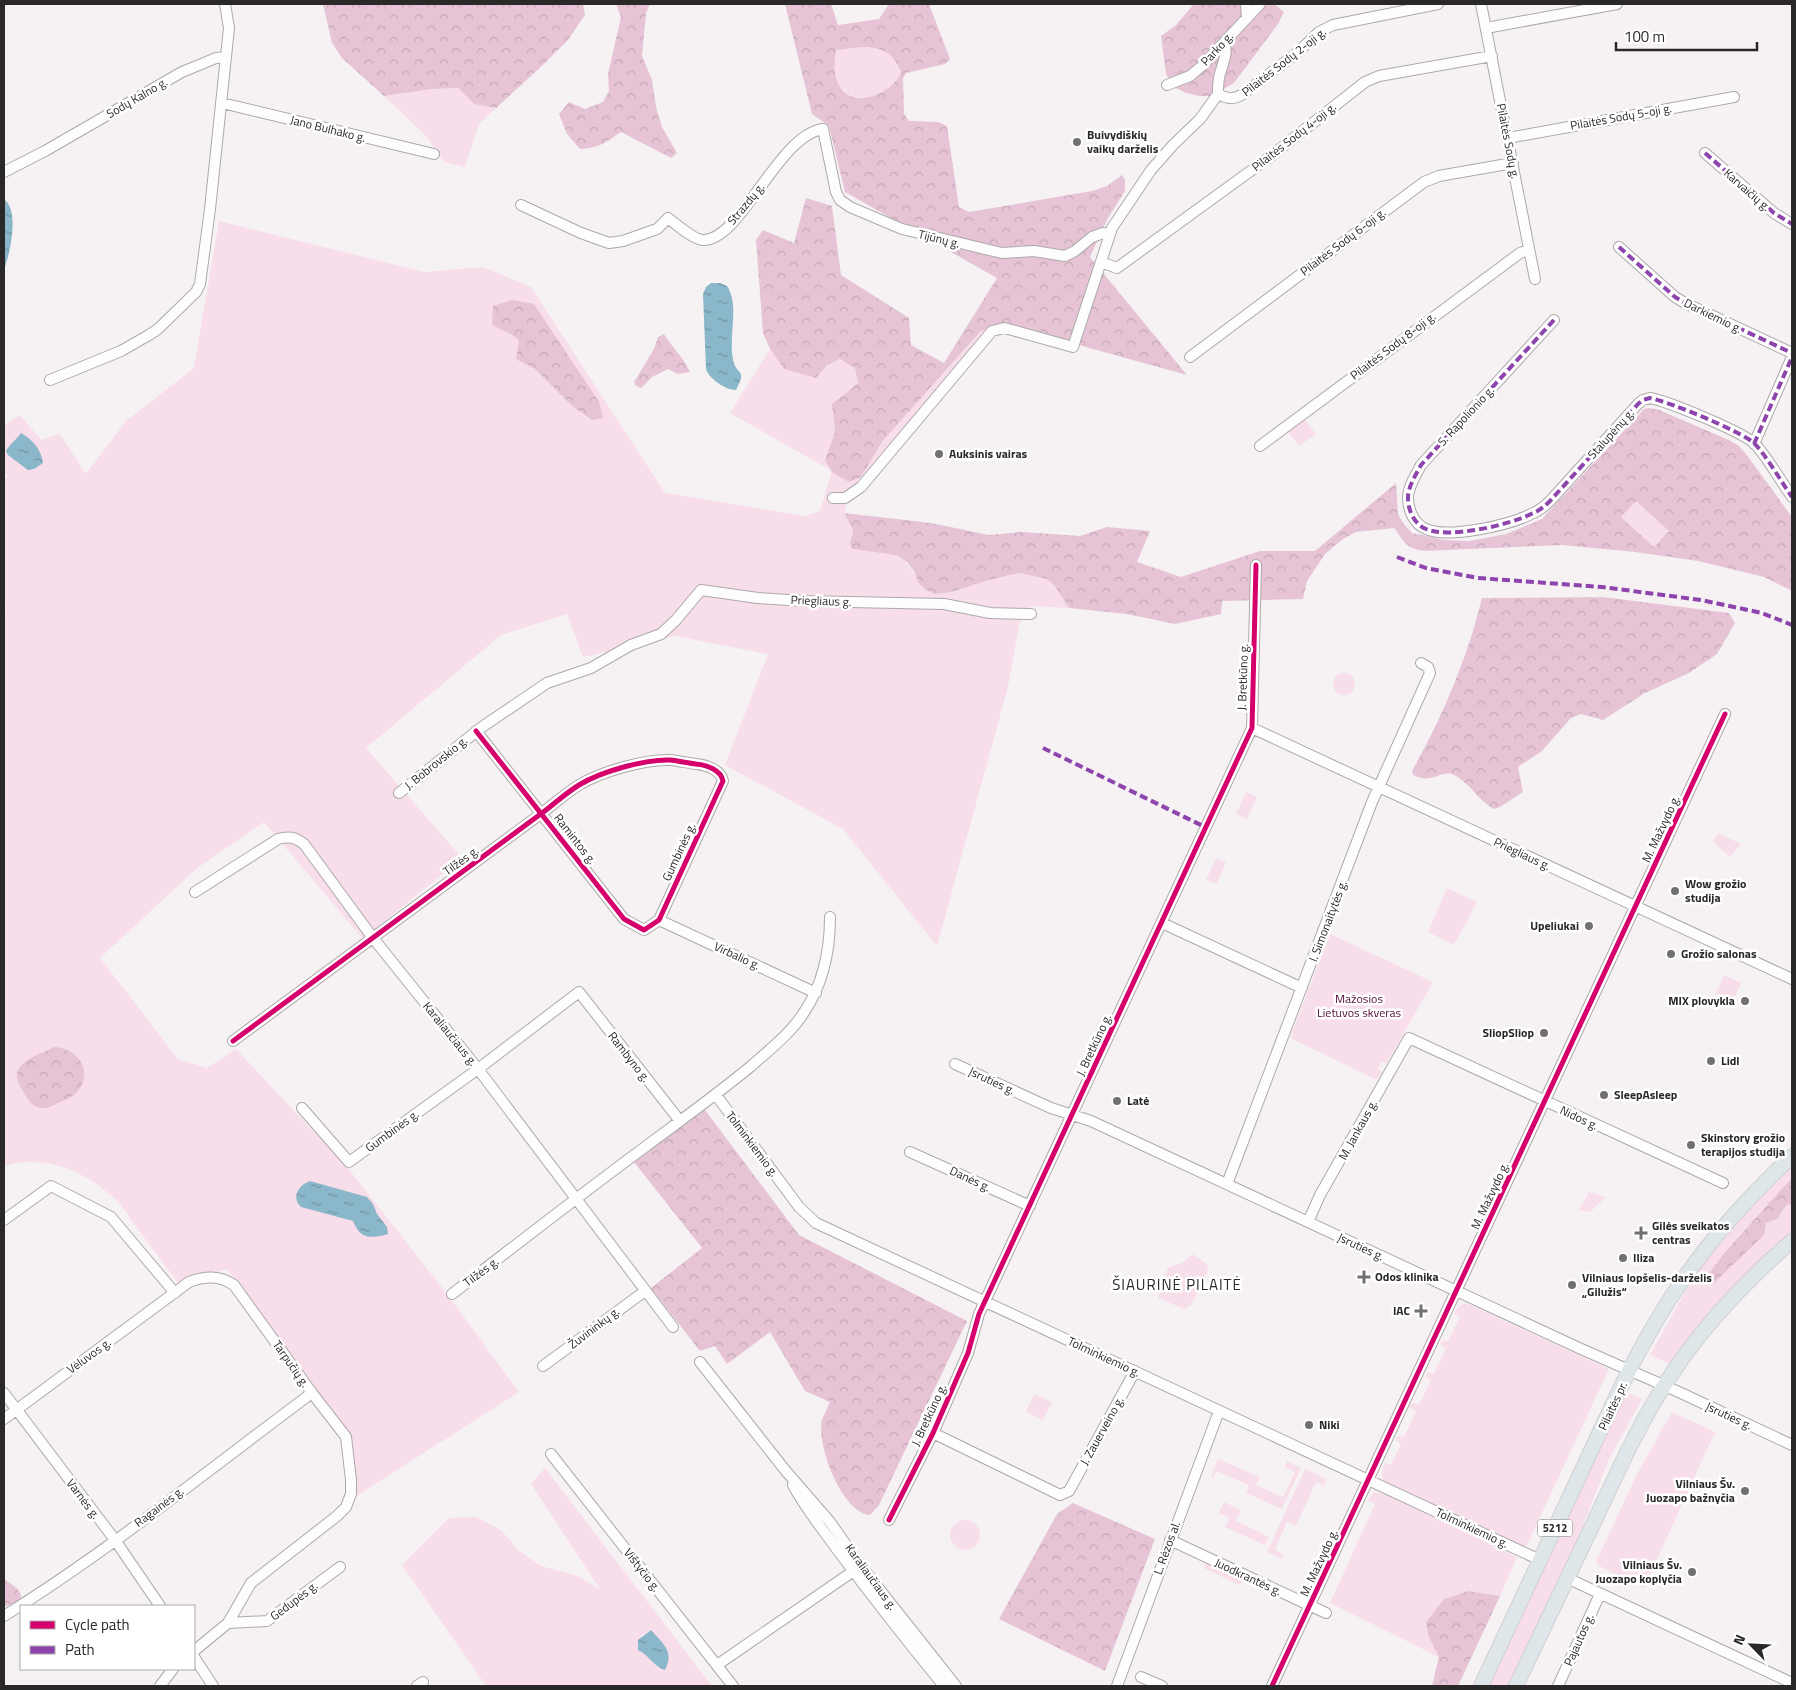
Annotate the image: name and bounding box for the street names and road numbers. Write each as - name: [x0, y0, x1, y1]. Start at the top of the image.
- street label: Pilaitės Sodų 2-oji g.: [1237, 22, 1330, 101]
- street label: Parko g.: [1196, 27, 1237, 70]
- street label: Sodų Kalno g.: [103, 72, 171, 123]
- street label: Pilaitės Sodų 4-oji g.: [1247, 97, 1340, 176]
- street label: Pilaitės Sodų 5-oji g.: [1569, 98, 1673, 135]
- street label: Pilaitės Sodų g.: [1492, 101, 1525, 180]
- street label: Jano Bulhako g.: [288, 110, 368, 147]
- street label: Karvaičių g.: [1720, 164, 1775, 215]
- street label: Strazdų g.: [722, 178, 769, 229]
- street label: Pilaitės Sodų 6-oji g.: [1296, 203, 1389, 280]
- street label: Tijūnų g.: [916, 224, 962, 253]
- street label: Darkiemio g.: [1681, 293, 1746, 338]
- street label: Pilaitės Sodų 8-oji g.: [1346, 307, 1439, 384]
- street label: S. Rapolionio g.: [1433, 381, 1499, 450]
- street label: Stalupėnų g.: [1583, 404, 1639, 463]
- street label: Priegliaus g.: [790, 590, 852, 611]
- street label: J. Bretkūno g.: [1232, 643, 1253, 711]
- street label: J. Bobrovskio g.: [400, 731, 471, 794]
- street label: M. Mažvydo g.: [1637, 792, 1684, 866]
- street label: Ramintos g.: [549, 809, 601, 868]
- street label: Gumbinės g.: [657, 820, 700, 884]
- street label: Priegliaus g.: [1491, 832, 1554, 875]
- street label: Tilžės g.: [439, 841, 483, 880]
- street label: I. Simonaitytės g.: [1303, 877, 1352, 964]
- street label: Virbalio g.: [711, 937, 764, 975]
- street label: Karaliaučiaus g.: [418, 997, 482, 1070]
- street label: J. Bretkūno g.: [1071, 1011, 1116, 1079]
- street label: Rambyno g.: [604, 1027, 655, 1086]
- street label: Įsruties g.: [966, 1062, 1018, 1099]
- street label: M. Jankaus g.: [1333, 1096, 1382, 1163]
- street label: Nidos g.: [1557, 1100, 1602, 1135]
- street label: Gumbinės g.: [361, 1105, 422, 1157]
- street label: Tolminkiemio g.: [721, 1107, 784, 1181]
- street label: M. Mažvydo g.: [1466, 1159, 1513, 1233]
- street label: Danės g.: [947, 1161, 994, 1196]
- street label: Įsruties g.: [1335, 1228, 1387, 1265]
- street label: Tilžės g.: [459, 1252, 502, 1291]
- street label: Žuvininkų g.: [564, 1302, 623, 1353]
- street label: Tolminkiemio g.: [1065, 1331, 1144, 1382]
- street label: Vėluvos g.: [63, 1333, 115, 1378]
- street label: Tarpučių g.: [268, 1336, 315, 1391]
- street label: Pilaitės pr.: [1593, 1378, 1632, 1433]
- street label: J. Bretkūno g.: [906, 1381, 951, 1449]
- street label: J. Zauerveino g.: [1075, 1393, 1128, 1469]
- street label: Įsruties g.: [1703, 1397, 1755, 1434]
- street label: Varnės g.: [62, 1474, 105, 1523]
- street label: Ragainės g.: [130, 1482, 187, 1532]
- street label: Tolminkiemio g.: [1433, 1502, 1512, 1553]
- street label: L. Rėzos al.: [1148, 1518, 1185, 1577]
- road number: 5212: [1538, 1520, 1572, 1536]
- street label: M. Mažvydo g.: [1295, 1526, 1342, 1600]
- street label: Karaliaučiaus g.: [841, 1540, 902, 1614]
- street label: Vištyčio g.: [619, 1544, 665, 1596]
- street label: Juodkrantės g.: [1212, 1553, 1285, 1600]
- street label: Gedupės g.: [266, 1576, 322, 1625]
- street label: Pajautos g.: [1559, 1611, 1599, 1669]

